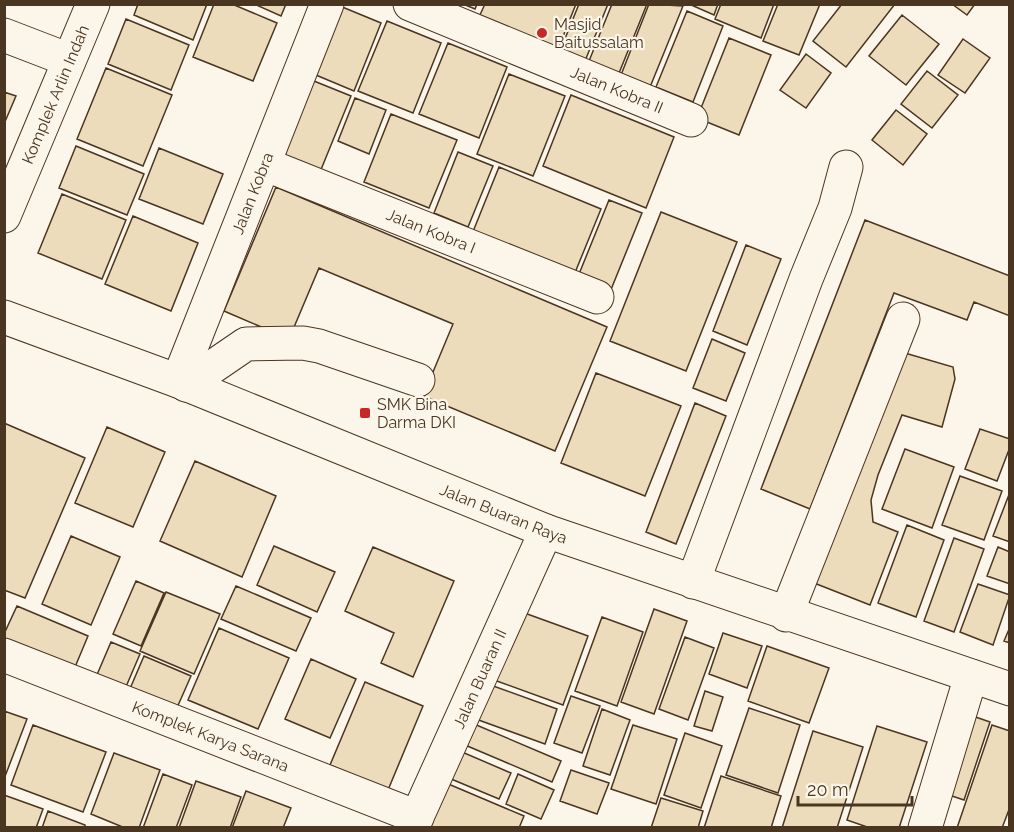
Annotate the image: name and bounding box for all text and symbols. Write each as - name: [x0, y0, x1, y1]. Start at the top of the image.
- place label: Masjid Baitussalam: [554, 15, 644, 52]
- street label: Komplek Arlin Indah: [18, 22, 93, 167]
- marker: Masjid Baitussalam: [535, 26, 549, 40]
- street label: Jalan Kobra II: [568, 62, 666, 117]
- street label: Jalan Kobra: [228, 150, 277, 237]
- street label: Jalan Kobra I: [384, 205, 478, 258]
- place label: SMK Bina Darma DKI: [377, 395, 456, 432]
- marker: SMK Bina Darma DKI: [358, 406, 372, 420]
- street label: Jalan Buaran Raya: [437, 480, 570, 548]
- street label: Jalan Buaran II: [449, 626, 511, 732]
- street label: Komplek Karya Sarana: [129, 697, 292, 776]
- scale bar: [798, 769, 912, 807]
- text: 20 m: [807, 779, 849, 800]

